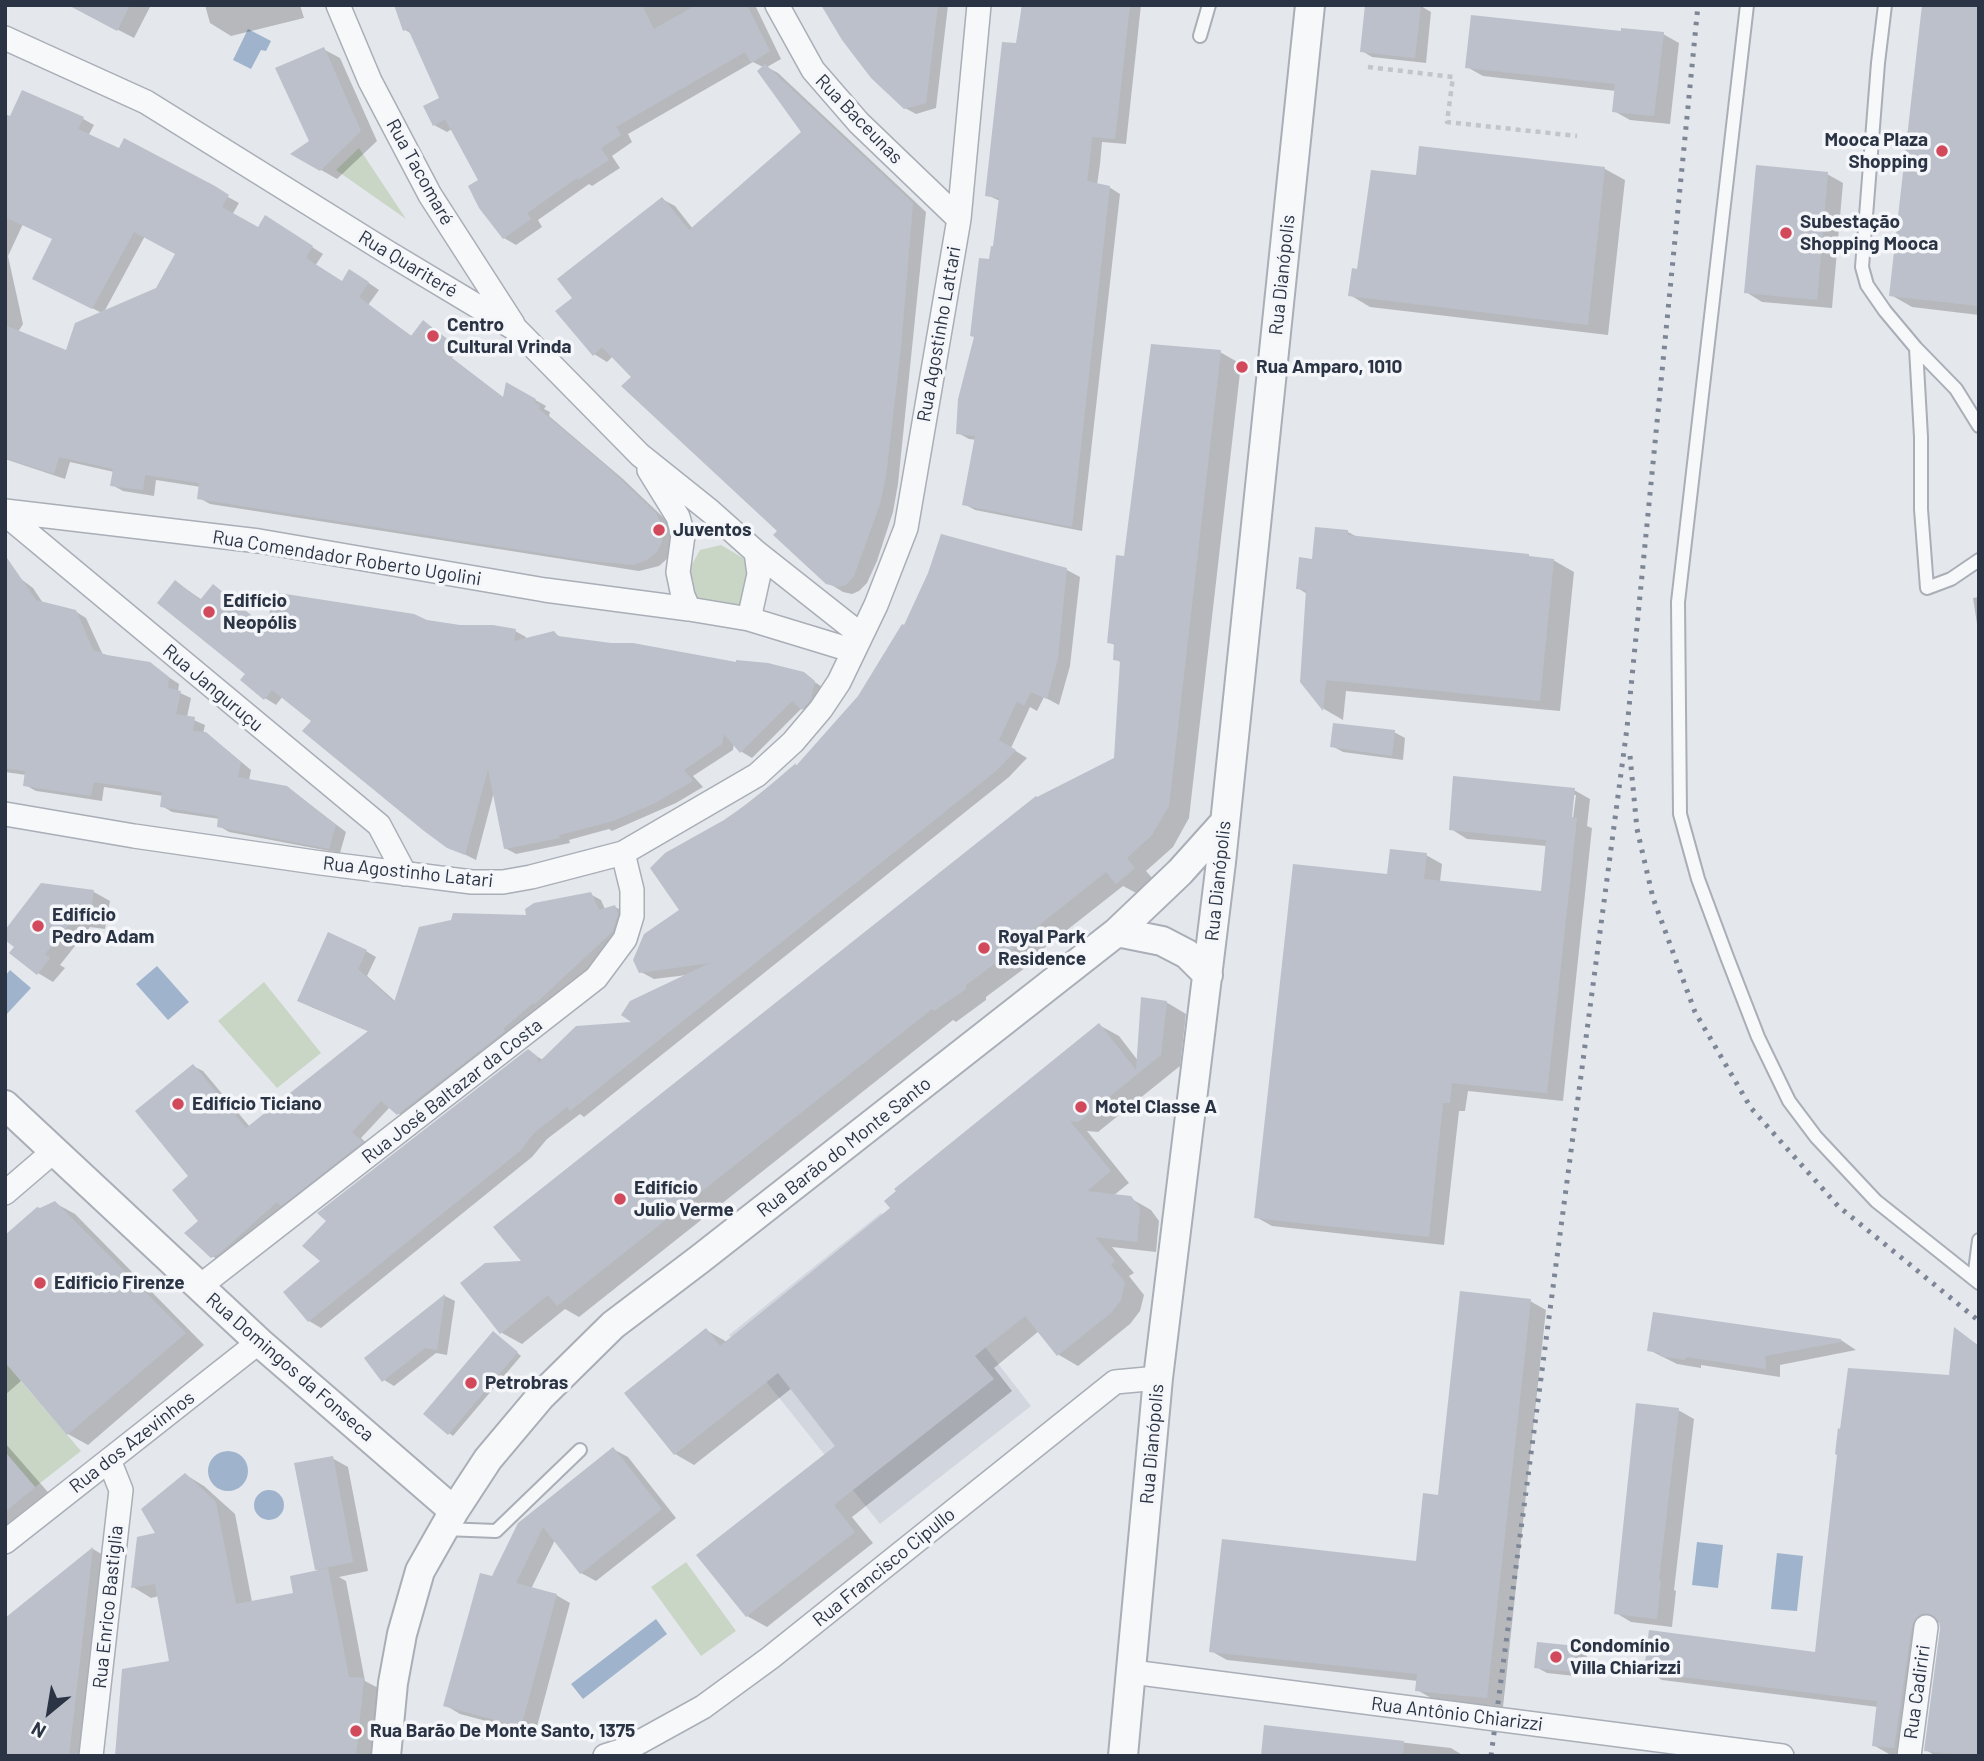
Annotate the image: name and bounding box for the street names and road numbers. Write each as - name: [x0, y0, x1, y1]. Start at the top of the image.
- street label: Rua Baceunas: [810, 69, 908, 169]
- street label: Rua Tacomaré: [381, 115, 459, 229]
- street label: Rua Dianópolis: [1264, 214, 1300, 336]
- street label: Rua Quariteré: [354, 225, 462, 303]
- street label: Rua Agostinho Lattari: [912, 244, 966, 424]
- street label: Rua Comendador Roberto Ugolini: [211, 525, 483, 591]
- street label: Rua Janguruçu: [158, 639, 268, 737]
- street label: Rua Dianópolis: [1200, 820, 1236, 942]
- street label: Rua Agostinho Latari: [322, 852, 494, 892]
- street label: Rua José Baltazar da Costa: [357, 1013, 547, 1169]
- street label: Rua Barão do Monte Santo: [752, 1072, 936, 1222]
- street label: Rua Domingos da Fonseca: [201, 1288, 379, 1446]
- street label: Rua Dianópolis: [1135, 1383, 1169, 1505]
- street label: Rua dos Azevinhos: [65, 1386, 199, 1498]
- street label: Rua Francisco Cipullo: [808, 1503, 960, 1631]
- street label: Rua Enrico Bastiglia: [88, 1524, 128, 1690]
- street label: Rua Cadiriri: [1899, 1643, 1935, 1741]
- street label: Rua Antônio Chiarizzi: [1370, 1692, 1544, 1736]

